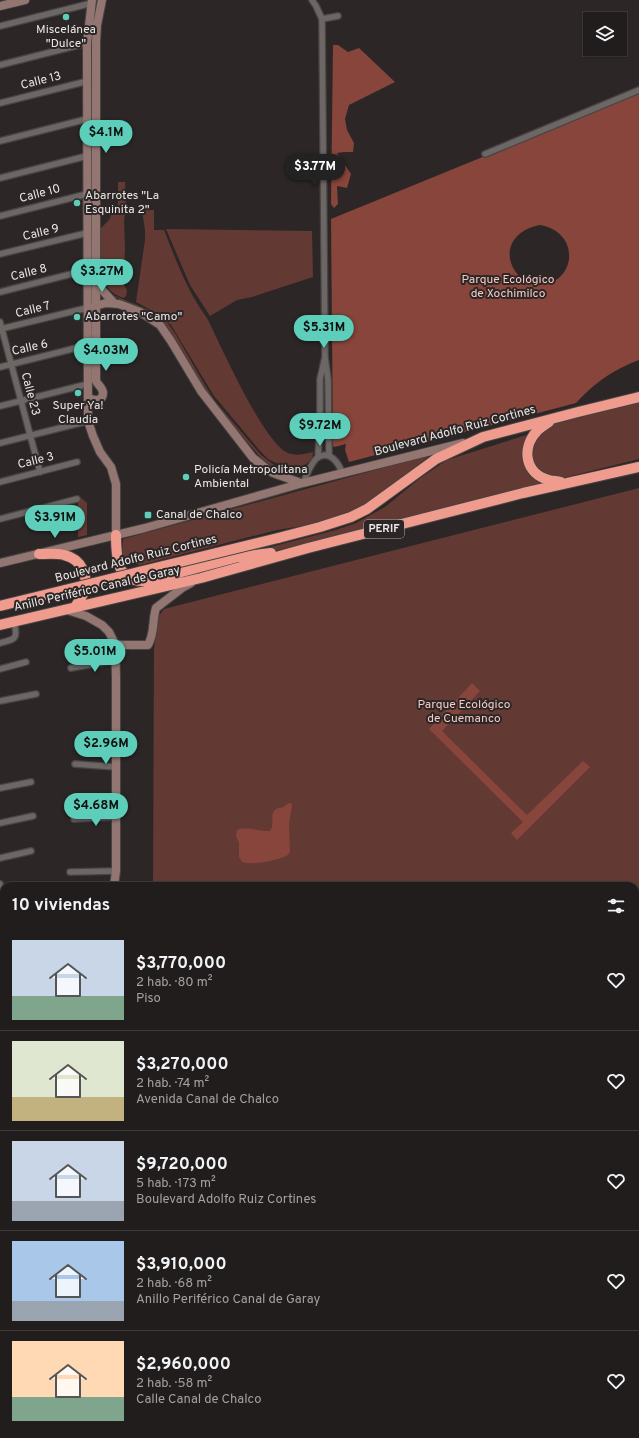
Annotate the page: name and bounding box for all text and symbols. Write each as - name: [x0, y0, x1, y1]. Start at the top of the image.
- marker: Miscelánea "Dulce": [61, 12, 71, 22]
- map controls: [583, 12, 627, 56]
- button: layers: [583, 12, 627, 56]
- place label: Miscelánea "Dulce": [36, 22, 96, 52]
- street label: Calle 13: [19, 68, 63, 94]
- pin: $4.1M: [78, 120, 134, 154]
- text: $4.1M: [88, 125, 124, 141]
- pin: $3.77M: [282, 154, 348, 188]
- text: $3.77M: [294, 159, 336, 175]
- street label: Calle 10: [18, 181, 62, 207]
- place label: Abarrotes "La Esquinita 2": [85, 188, 159, 218]
- marker: Abarrotes "La Esquinita 2": [72, 198, 82, 208]
- street label: Calle 9: [21, 221, 61, 245]
- pin: $3.27M: [69, 259, 135, 293]
- street label: Calle 8: [9, 261, 49, 285]
- text: $3.27M: [80, 264, 124, 280]
- park label: Parque Ecológico de Xochimilco: [462, 272, 555, 302]
- street label: Calle 7: [14, 298, 52, 322]
- place label: Abarrotes "Camo": [85, 309, 182, 325]
- marker: Abarrotes "Camo": [72, 312, 82, 322]
- pin: $5.31M: [291, 315, 357, 349]
- text: $5.31M: [303, 320, 345, 336]
- street label: Calle 6: [10, 336, 50, 360]
- pin: $4.03M: [73, 338, 139, 372]
- text: $4.03M: [83, 343, 129, 359]
- street label: Calle 23: [17, 371, 43, 417]
- marker: Super Ya! Claudia: [73, 388, 83, 398]
- place label: Super Ya! Claudia: [52, 398, 104, 428]
- street label: Boulevard Adolfo Ruiz Cortines: [373, 402, 537, 460]
- pin: $9.72M: [287, 413, 353, 447]
- text: $9.72M: [298, 418, 342, 434]
- street label: Calle 3: [16, 449, 56, 473]
- place label: Policía Metropolitana Ambiental: [194, 462, 308, 492]
- marker: Policía Metropolitana Ambiental: [181, 472, 191, 482]
- pin: $3.91M: [22, 505, 88, 539]
- place label: Canal de Chalco: [156, 507, 242, 523]
- text: $3.91M: [34, 510, 76, 526]
- marker: Canal de Chalco: [143, 510, 153, 520]
- road number: PERIF: [364, 520, 404, 538]
- street label: Boulevard Adolfo Ruiz Cortines: [53, 531, 219, 587]
- street label: Anillo Periférico Canal de Garay: [12, 562, 182, 616]
- pin: $5.01M: [62, 639, 128, 673]
- text: $5.01M: [73, 644, 117, 660]
- park label: Parque Ecológico de Cuemanco: [418, 697, 511, 727]
- pin: $2.96M: [73, 731, 139, 765]
- text: $2.96M: [83, 736, 129, 752]
- pin: $4.68M: [63, 793, 129, 827]
- text: $4.68M: [73, 798, 119, 814]
- text: 10 viviendas: [12, 895, 110, 917]
- icon: filters: [605, 895, 627, 917]
- text: $3,770,000: [136, 953, 226, 975]
- icon: home: [44, 956, 92, 1004]
- icon: heart: [605, 969, 627, 991]
- text: 2 hab. · 80 m²: [136, 975, 212, 991]
- text: Piso: [136, 991, 161, 1007]
- text: $3,270,000: [136, 1054, 229, 1076]
- icon: home: [44, 1057, 92, 1105]
- icon: heart: [605, 1070, 627, 1092]
- text: 2 hab. · 74 m²: [136, 1076, 209, 1092]
- text: Avenida Canal de Chalco: [136, 1092, 279, 1108]
- text: $9,720,000: [136, 1154, 228, 1176]
- icon: home: [44, 1157, 92, 1205]
- icon: heart: [605, 1170, 627, 1192]
- text: 5 hab. · 173 m²: [136, 1176, 216, 1192]
- text: Boulevard Adolfo Ruiz Cortines: [136, 1192, 316, 1208]
- text: $3,910,000: [136, 1254, 227, 1276]
- icon: home: [44, 1257, 92, 1305]
- icon: heart: [605, 1270, 627, 1292]
- text: 2 hab. · 68 m²: [136, 1276, 212, 1292]
- text: Anillo Periférico Canal de Garay: [136, 1292, 320, 1308]
- text: $2,960,000: [136, 1354, 231, 1376]
- icon: home: [44, 1357, 92, 1405]
- icon: heart: [605, 1370, 627, 1392]
- text: 2 hab. · 58 m²: [136, 1376, 212, 1392]
- text: Calle Canal de Chalco: [136, 1392, 261, 1408]

